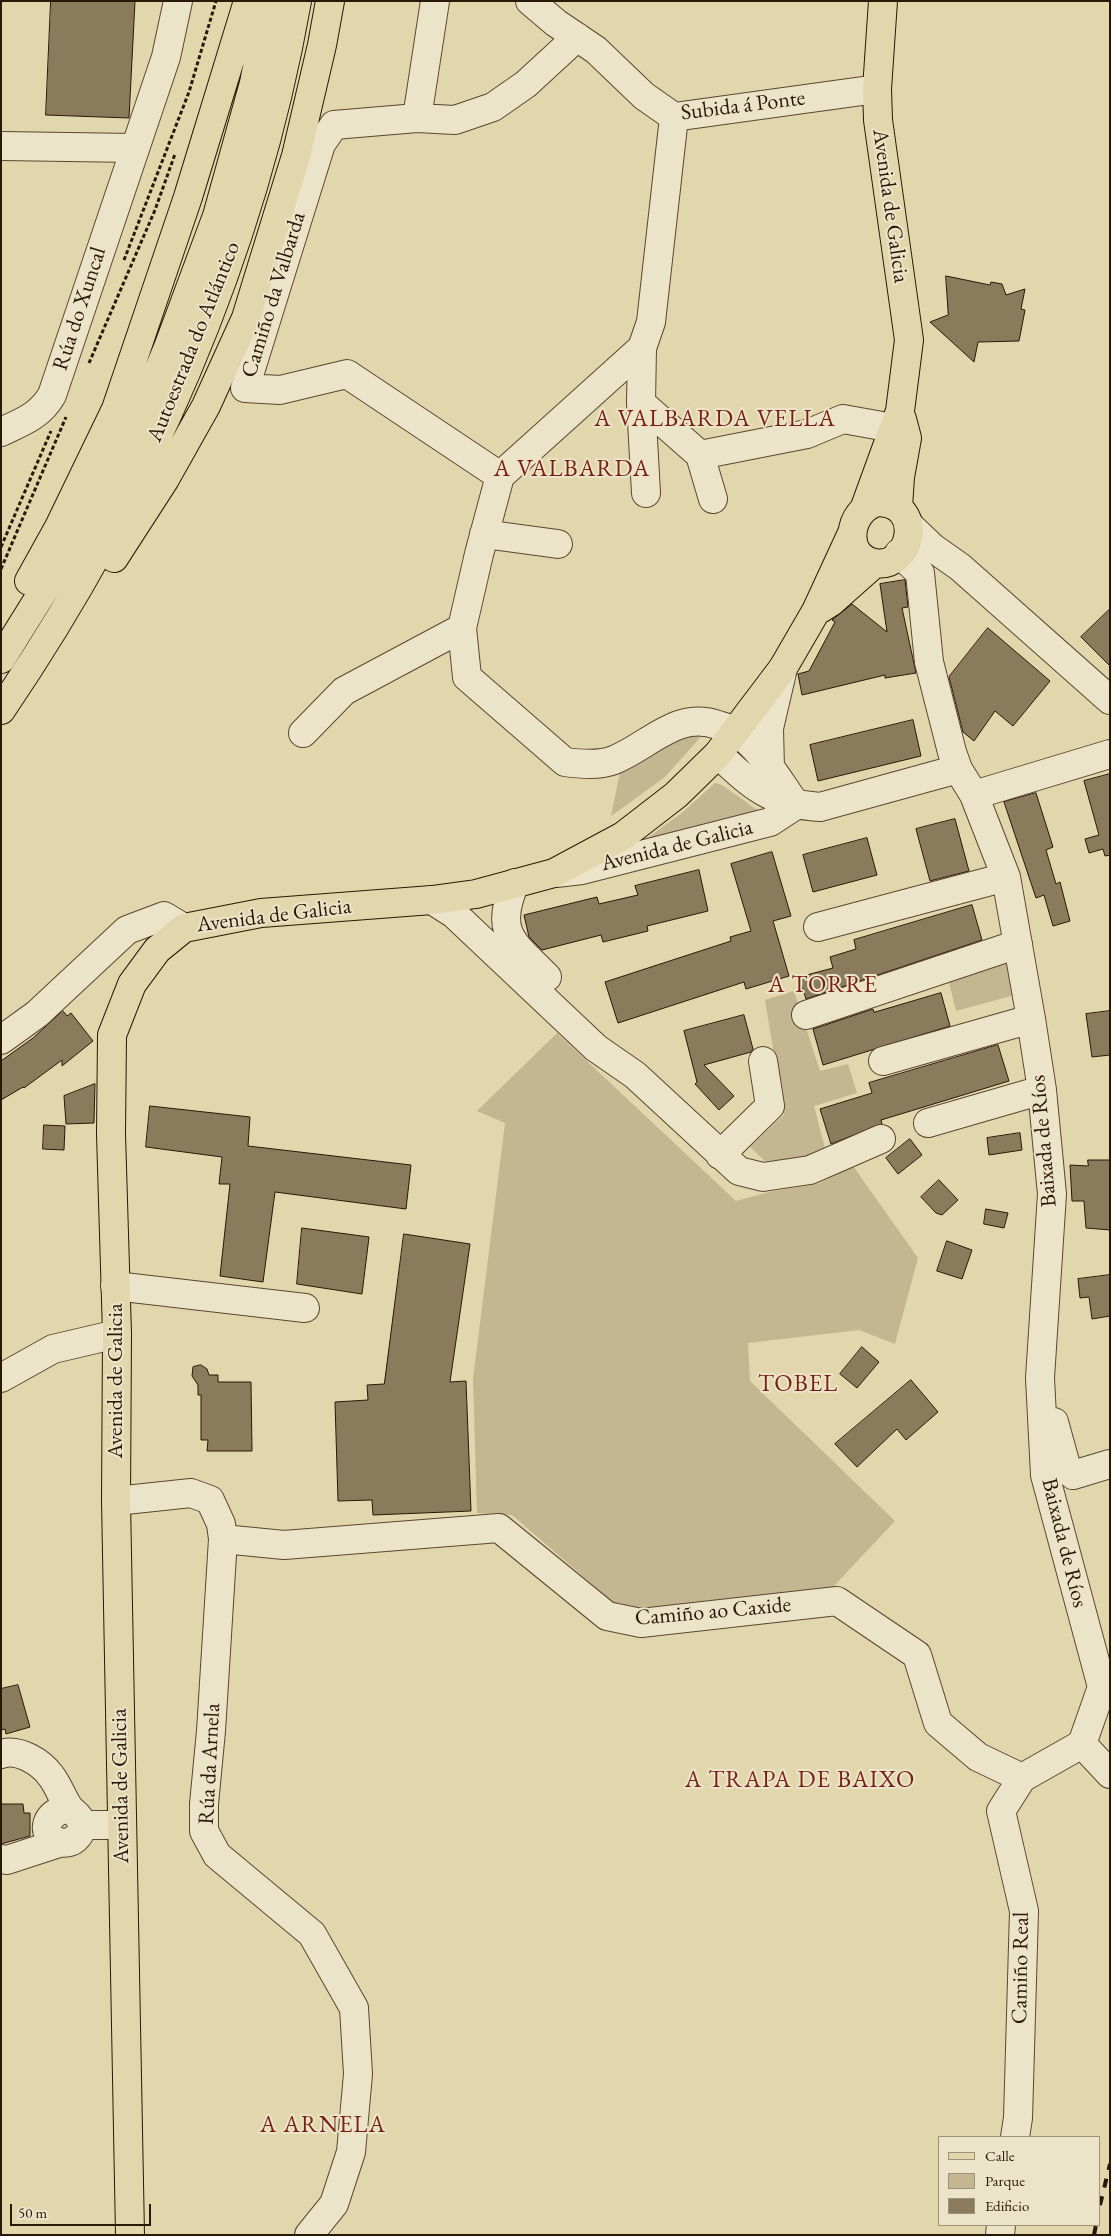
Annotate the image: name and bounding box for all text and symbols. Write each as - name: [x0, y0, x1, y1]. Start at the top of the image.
- street label: Subida á Ponte: [679, 85, 807, 127]
- street label: Avenida de Galicia: [866, 127, 914, 285]
- street label: Camiño da Valbarda: [236, 209, 312, 381]
- street label: Autoestrada do Atlántico: [142, 238, 246, 446]
- street label: Rúa do Xuncal: [48, 244, 112, 374]
- district label: A VALBARDA VELLA: [592, 405, 838, 433]
- district label: A VALBARDA: [492, 455, 652, 483]
- street label: Avenida de Galicia: [598, 814, 756, 878]
- street label: Avenida de Galicia: [195, 893, 353, 939]
- district label: A TORRE: [767, 971, 879, 999]
- street label: Baixada de Ríos: [1025, 1074, 1063, 1208]
- street label: Avenida de Galicia: [103, 1303, 129, 1459]
- district label: TOBEL: [757, 1370, 839, 1398]
- street label: Baixada de Ríos: [1035, 1476, 1093, 1610]
- street label: Camiño ao Caxide: [634, 1592, 792, 1632]
- street label: Rúa da Arnela: [194, 1703, 226, 1825]
- street label: Avenida de Galicia: [106, 1708, 136, 1864]
- district label: A TRAPA DE BAIXO: [683, 1766, 917, 1794]
- street label: Camiño Real: [1007, 1912, 1035, 2024]
- district label: A ARNELA: [259, 2111, 387, 2139]
- legend: [938, 2136, 1101, 2226]
- text: Calle: [985, 2146, 1015, 2165]
- text: Parque: [985, 2171, 1025, 2190]
- scale bar: [12, 2194, 154, 2226]
- text: Edificio: [985, 2196, 1029, 2215]
- text: 50 m: [18, 2203, 47, 2222]

